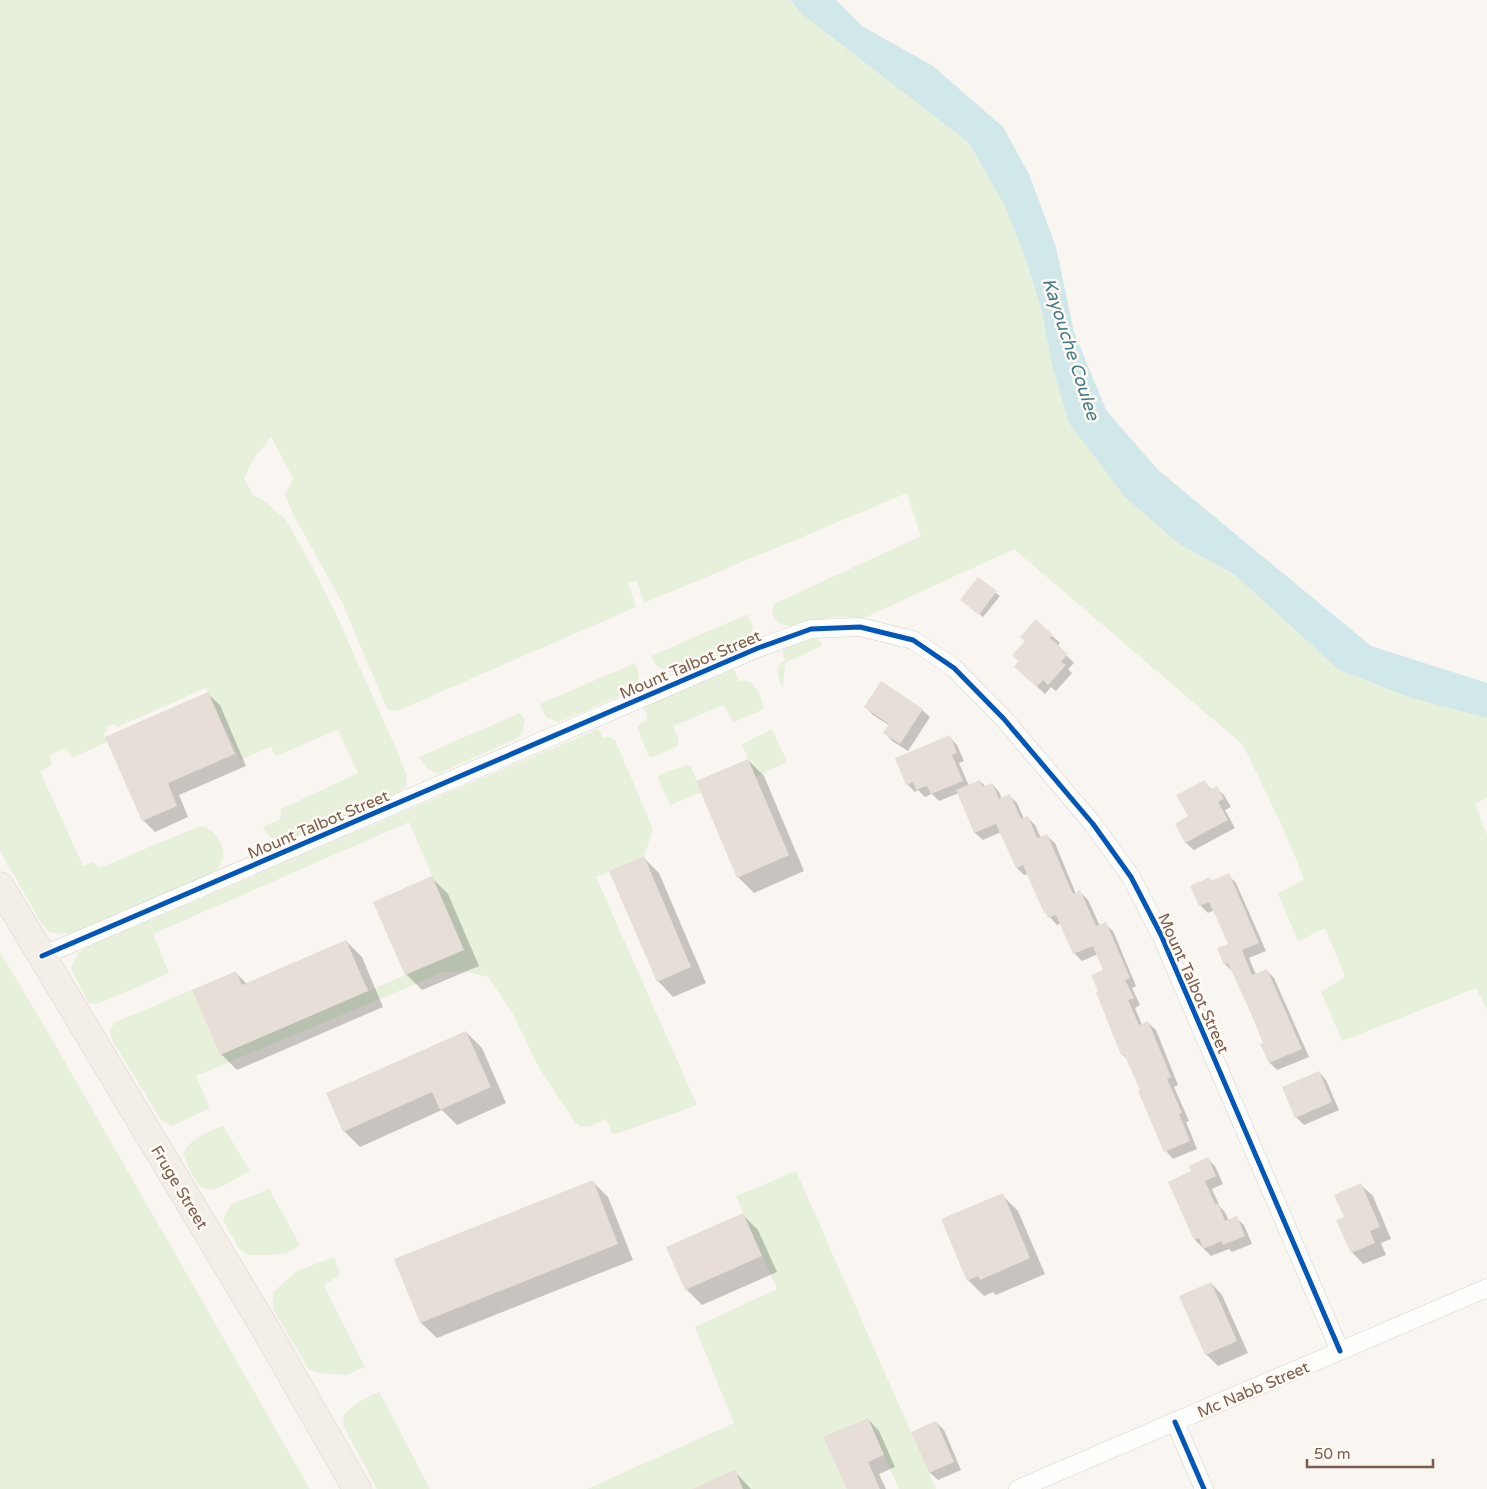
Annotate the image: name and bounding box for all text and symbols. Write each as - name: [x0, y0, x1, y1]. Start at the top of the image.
- water label: Kayouche Coulee: [1038, 275, 1105, 423]
- street label: Mount Talbot Street: [617, 626, 764, 704]
- street label: Mount Talbot Street: [245, 786, 392, 864]
- street label: Mount Talbot Street: [1153, 910, 1233, 1057]
- street label: Fruge Street: [146, 1142, 212, 1233]
- street label: Mc Nabb Street: [1194, 1357, 1312, 1423]
- scale bar: [1307, 1436, 1433, 1468]
- text: 50 m: [1314, 1445, 1351, 1463]

